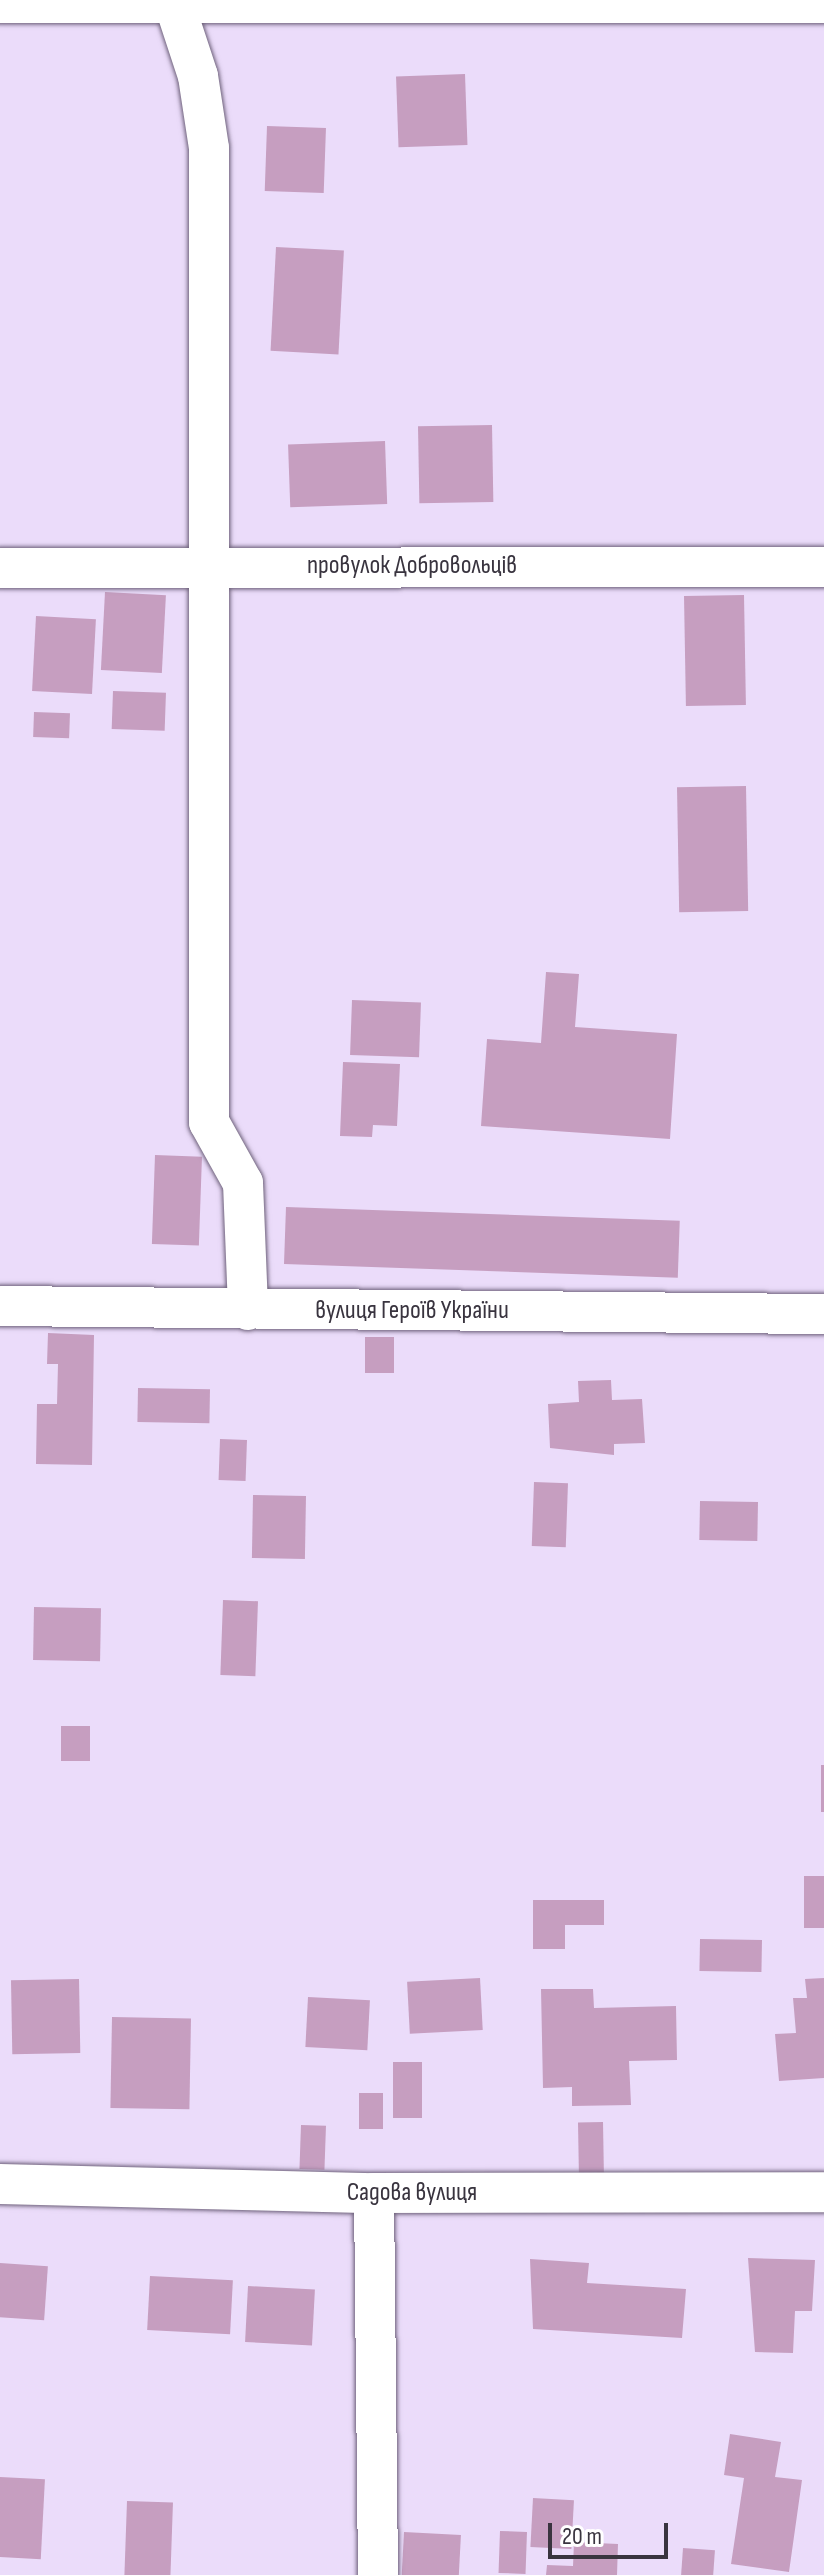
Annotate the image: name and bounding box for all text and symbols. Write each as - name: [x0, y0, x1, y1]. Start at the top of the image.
- street label: провулок Добровольців: [307, 550, 517, 582]
- street label: вулиця Героїв України: [315, 1295, 509, 1327]
- street label: Садова вулиця: [347, 2177, 477, 2209]
- scale bar: [552, 2507, 672, 2557]
- text: 20 m: [562, 2522, 602, 2551]

